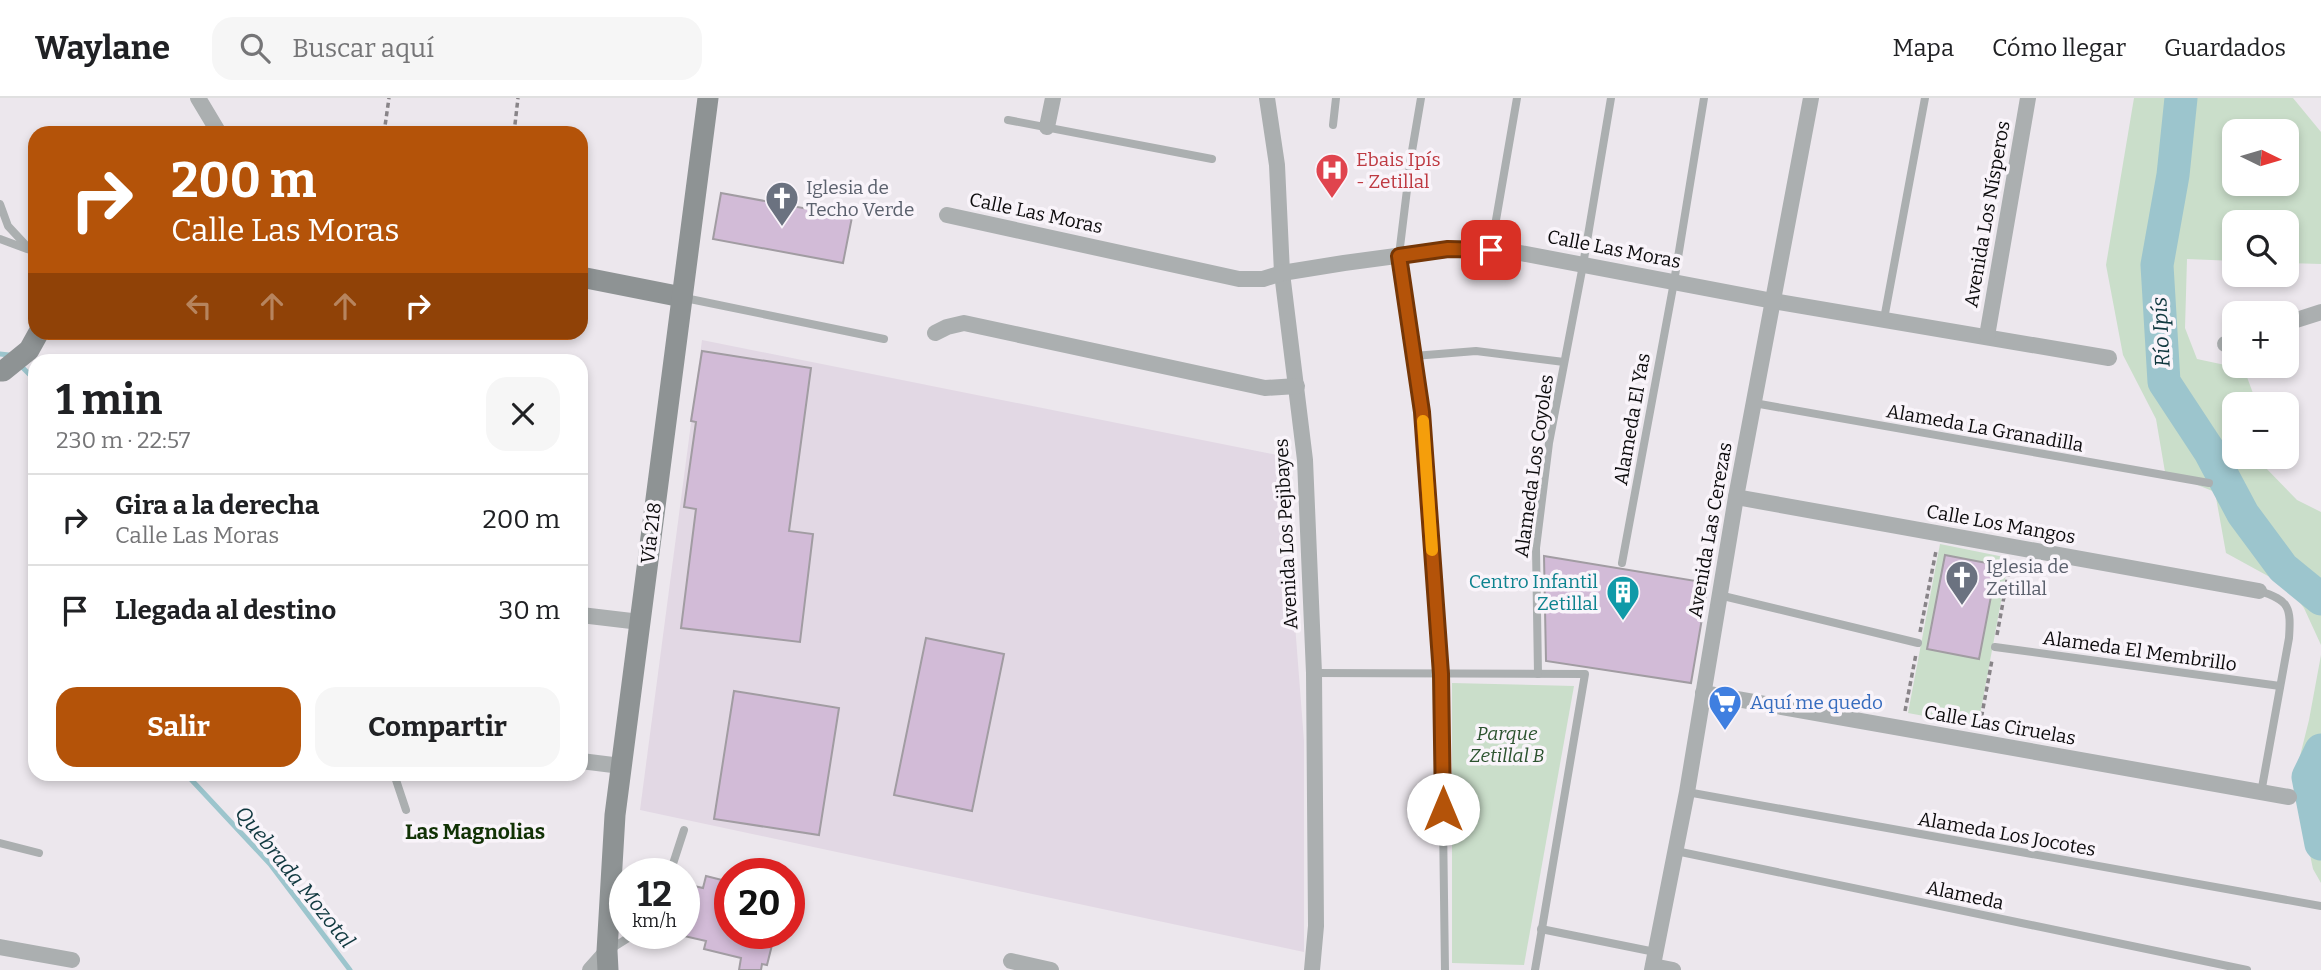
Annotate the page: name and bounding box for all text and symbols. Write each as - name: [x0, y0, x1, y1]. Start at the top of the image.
- search box: [212, 17, 702, 80]
- text: Waylane: [35, 28, 170, 68]
- icon: search: [236, 29, 274, 67]
- text: Buscar aquí: [292, 33, 434, 64]
- text: Mapa: [1893, 34, 1954, 62]
- text: Cómo llegar: [1992, 34, 2126, 62]
- text: Guardados: [2164, 34, 2286, 62]
- street label: Avenida Los Nísperos: [1959, 119, 2015, 309]
- north arrow: [2222, 119, 2300, 196]
- map controls: [2222, 119, 2299, 469]
- place label: Ebais Ipís - Zetillal: [1356, 148, 1441, 193]
- text: 200 m: [171, 151, 316, 210]
- hospital icon: Ebais Ipís - Zetillal: [1313, 151, 1351, 200]
- icon: right: [56, 154, 147, 245]
- place label: Iglesia de Techo Verde: [806, 176, 914, 221]
- church icon: Iglesia de Techo Verde: [763, 179, 801, 228]
- street label: Calle Las Moras: [967, 188, 1105, 238]
- button: search: [2222, 210, 2299, 287]
- text: Calle Las Moras: [171, 211, 400, 249]
- pin: [1461, 220, 1521, 280]
- street label: Calle Las Moras: [1545, 225, 1683, 273]
- icon: arrive: [1472, 231, 1510, 269]
- icon: left: [180, 287, 218, 325]
- icon: ahead: [253, 287, 291, 325]
- icon: ahead: [326, 287, 364, 325]
- icon: right: [399, 287, 437, 325]
- water label: Río Ipís: [2146, 296, 2176, 368]
- button: +: [2222, 301, 2299, 378]
- street label: Alameda El Yas: [1609, 351, 1655, 487]
- street label: Alameda Los Coyoles: [1510, 373, 1558, 559]
- text: 1 min: [56, 375, 162, 425]
- button: close: [486, 377, 560, 451]
- button: −: [2222, 392, 2299, 469]
- street label: Alameda La Granadilla: [1885, 399, 2086, 457]
- text: 230 m · 22:57: [56, 426, 190, 454]
- street label: Avenida Los Pejibayes: [1270, 438, 1302, 630]
- street label: Avenida Las Cerezas: [1683, 440, 1737, 620]
- text: Gira a la derecha: [115, 490, 319, 521]
- street label: Calle Los Mangos: [1925, 500, 2077, 548]
- icon: right: [56, 501, 94, 539]
- street label: Vía 218: [636, 501, 666, 565]
- text: 200 m: [483, 504, 560, 535]
- text: Calle Las Moras: [115, 521, 279, 549]
- place label: Iglesia de Zetillal: [1986, 555, 2069, 600]
- church icon: Iglesia de Zetillal: [1943, 558, 1981, 607]
- place label: Centro Infantil Zetillal: [1469, 570, 1598, 615]
- building icon: Centro Infantil Zetillal: [1604, 573, 1642, 622]
- icon: arrive: [56, 592, 94, 630]
- text: Llegada al destino: [115, 595, 336, 626]
- text: 30 m: [499, 595, 560, 626]
- street label: Alameda El Membrillo: [2042, 626, 2238, 676]
- supermarket icon: Aquí me quedo: [1706, 683, 1744, 732]
- button: Salir: [56, 687, 301, 767]
- button: Compartir: [315, 687, 560, 767]
- place label: Aquí me quedo: [1750, 691, 1883, 714]
- street label: Calle Las Ciruelas: [1922, 700, 2078, 750]
- park label: Parque Zetillal B: [1469, 722, 1545, 767]
- position arrow: [1406, 772, 1480, 846]
- water label: Quebrada Mozotal: [230, 801, 361, 954]
- street label: Alameda Los Jocotes: [1916, 807, 2098, 861]
- district label: Las Magnolias: [405, 819, 545, 845]
- speed limit sign: 20: [714, 858, 805, 949]
- text: 12: [637, 873, 672, 915]
- street label: Alameda: [1924, 876, 2006, 915]
- text: km/h: [632, 910, 677, 932]

